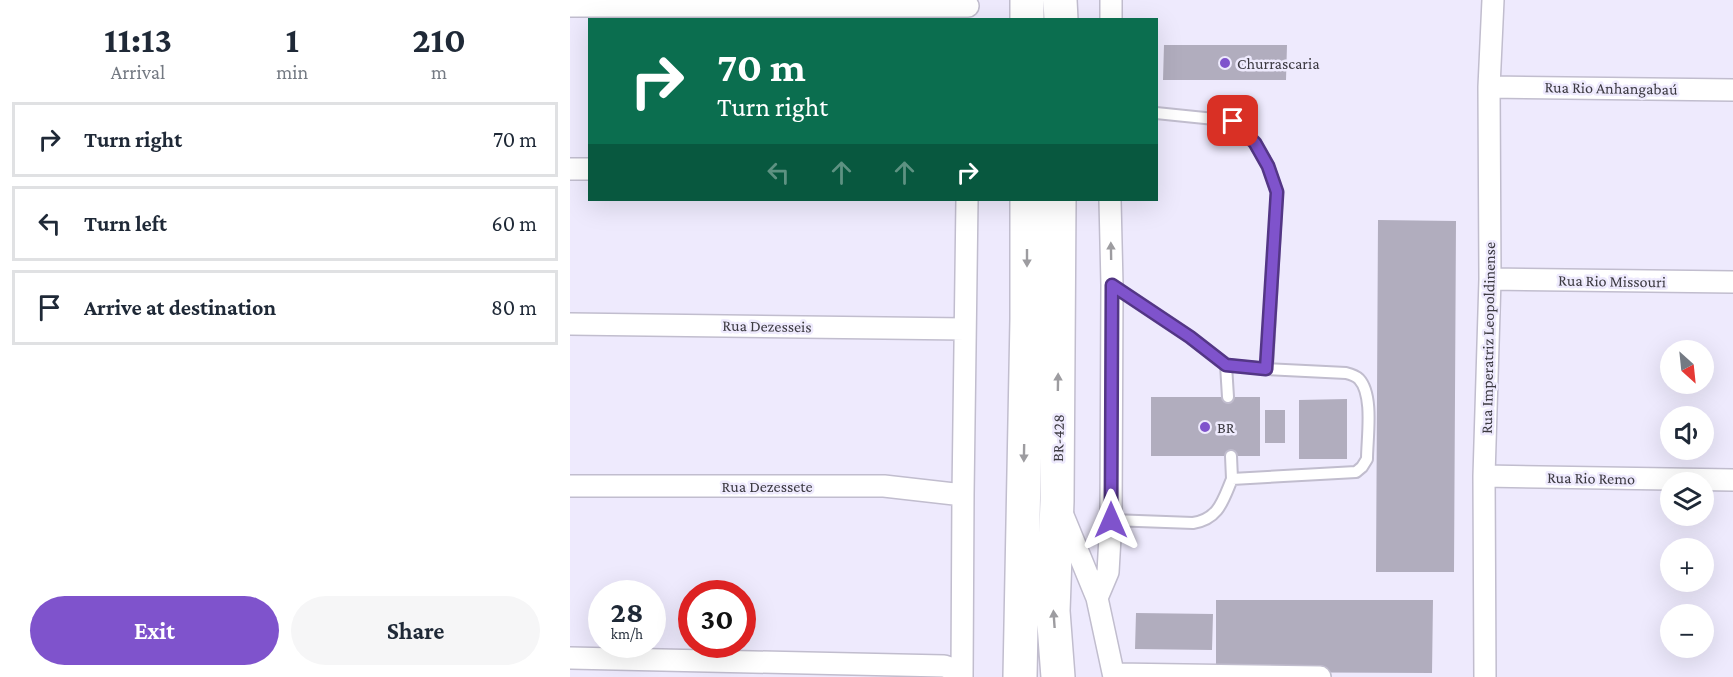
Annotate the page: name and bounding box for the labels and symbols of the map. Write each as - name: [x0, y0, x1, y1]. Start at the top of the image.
- place label: Churrascaria: [1237, 55, 1320, 72]
- marker: Churrascaria: [1218, 56, 1232, 70]
- street label: Rua Rio Anhangabaú: [1544, 78, 1678, 99]
- pin: [1207, 95, 1258, 146]
- one-way arrow: [1106, 242, 1116, 261]
- street label: Rua Imperatriz Leopoldinense: [1478, 242, 1499, 434]
- one-way arrow: [1022, 248, 1032, 267]
- street label: Rua Rio Missouri: [1558, 272, 1666, 290]
- street label: Rua Dezesseis: [722, 317, 812, 335]
- north arrow: [1660, 340, 1714, 394]
- one-way arrow: [1053, 372, 1063, 391]
- street label: BR-428: [1049, 414, 1067, 462]
- place label: BR: [1217, 419, 1235, 436]
- marker: BR: [1198, 420, 1212, 434]
- one-way arrow: [1020, 443, 1029, 462]
- street label: Rua Rio Remo: [1547, 469, 1635, 487]
- street label: Rua Dezessete: [722, 478, 812, 495]
- position arrow: [1079, 488, 1143, 552]
- speed limit sign: 30: [678, 580, 756, 658]
- one-way arrow: [1049, 609, 1059, 628]

